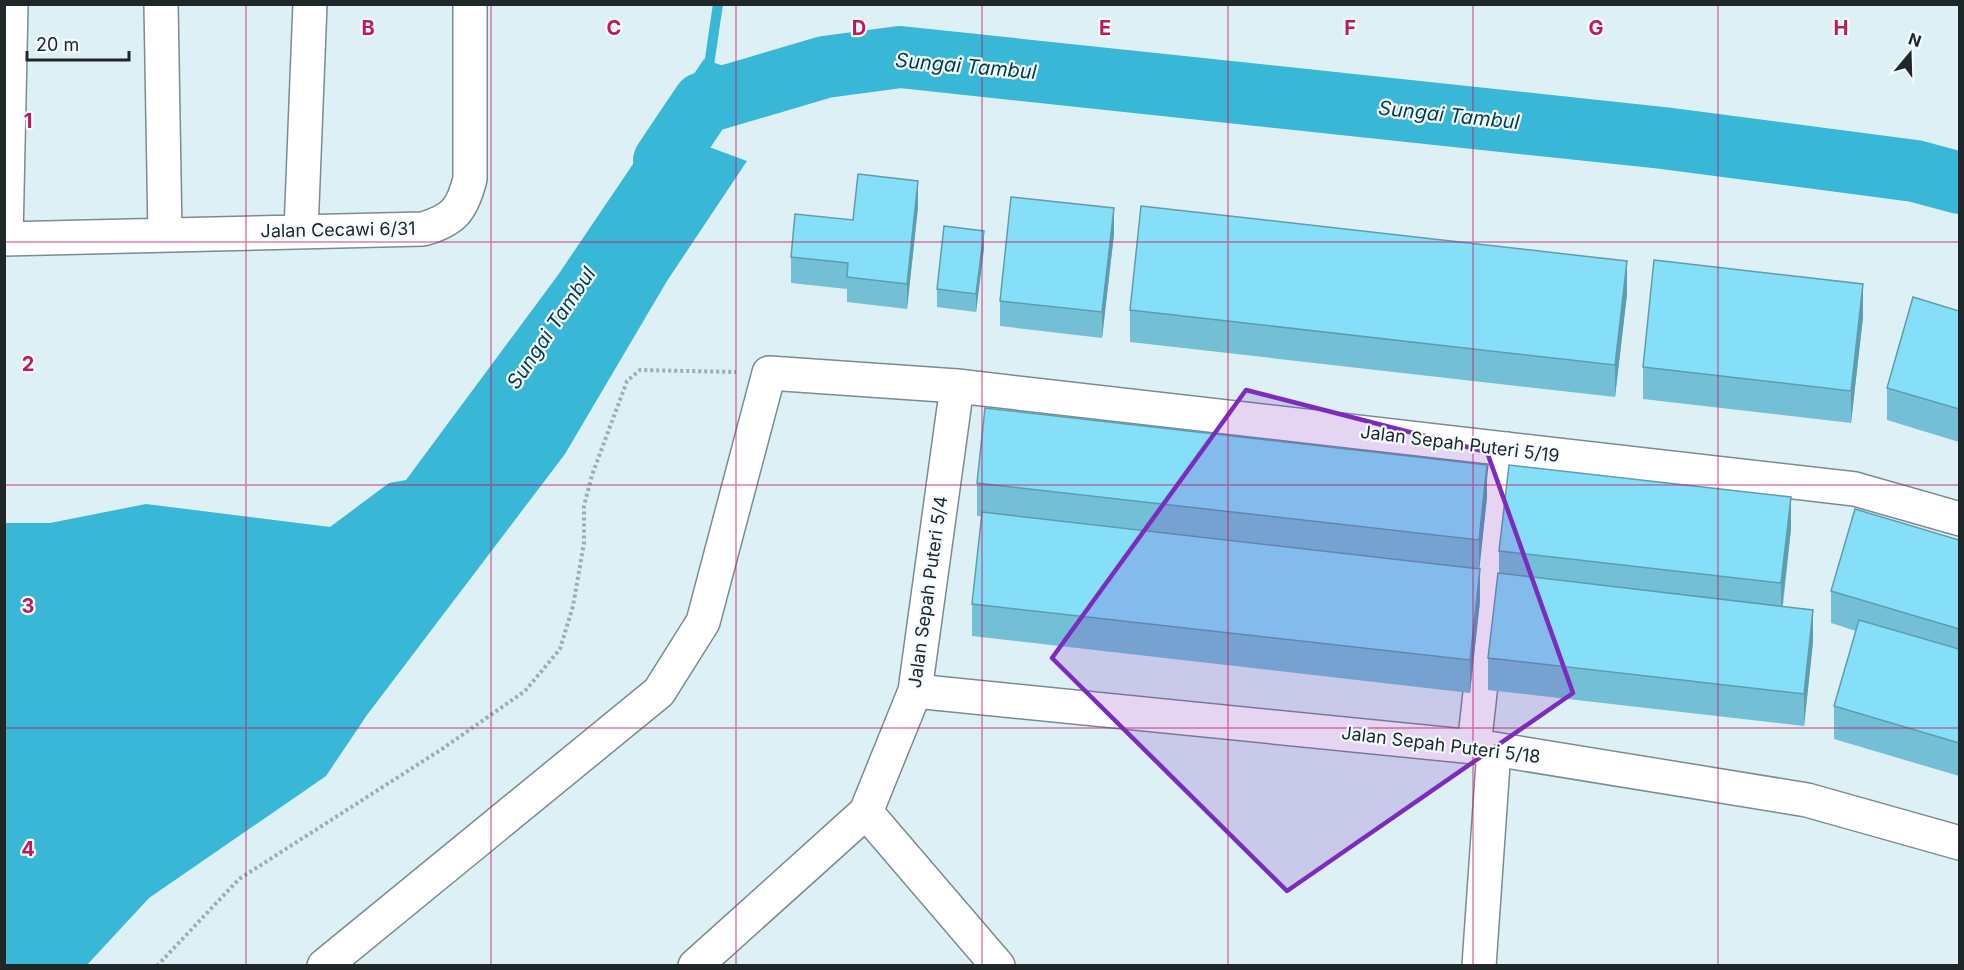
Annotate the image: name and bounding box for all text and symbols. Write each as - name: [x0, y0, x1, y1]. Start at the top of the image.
- text: B: [361, 16, 375, 40]
- text: C: [607, 16, 621, 40]
- text: D: [852, 16, 866, 40]
- text: E: [1099, 16, 1111, 40]
- text: F: [1344, 16, 1356, 40]
- text: G: [1588, 16, 1604, 40]
- text: H: [1834, 16, 1848, 40]
- scale bar: [27, 24, 129, 62]
- north arrow: [1880, 24, 1940, 84]
- text: N: [1906, 28, 1924, 51]
- text: 20 m: [36, 34, 79, 55]
- water label: Sungai Tambul: [894, 48, 1038, 84]
- water label: Sungai Tambul: [1377, 96, 1521, 134]
- text: 1: [24, 109, 32, 133]
- street label: Jalan Cecawi 6/31: [260, 218, 416, 241]
- water label: Sungai Tambul: [501, 262, 601, 393]
- text: 2: [22, 352, 34, 376]
- street label: Jalan Sepah Puteri 5/19: [1359, 421, 1561, 466]
- street label: Jalan Sepah Puteri 5/4: [904, 495, 951, 689]
- text: 3: [22, 594, 34, 618]
- street label: Jalan Sepah Puteri 5/18: [1340, 722, 1542, 767]
- text: 4: [21, 837, 35, 861]

